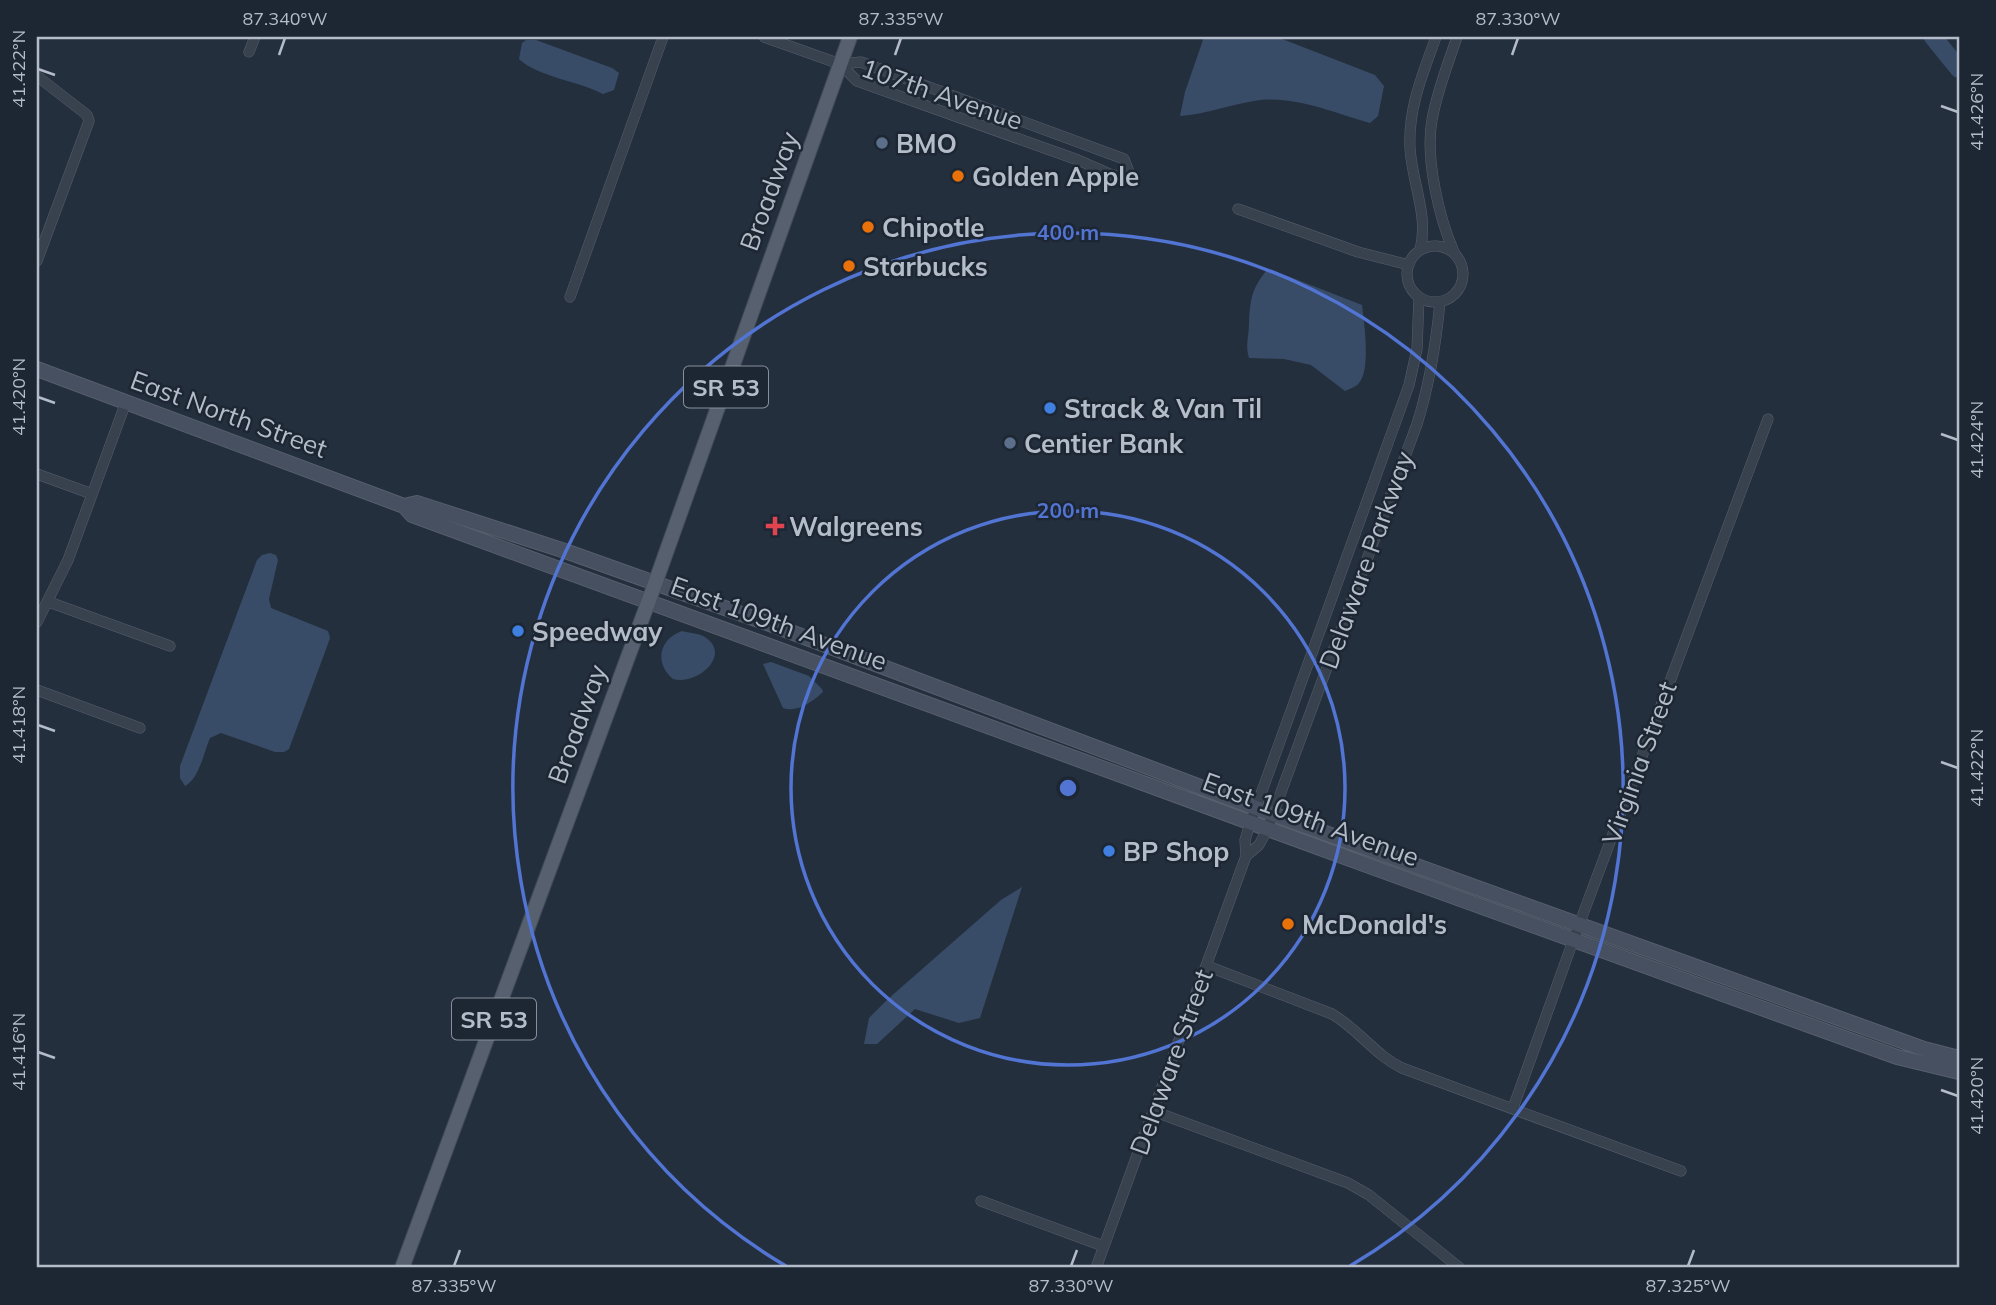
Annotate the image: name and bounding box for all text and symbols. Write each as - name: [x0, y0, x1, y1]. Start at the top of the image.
- text: 87.340°W: [242, 7, 328, 30]
- text: 87.335°W: [858, 7, 944, 30]
- text: 87.330°W: [1475, 7, 1561, 30]
- text: 41.422°N: [7, 30, 30, 108]
- street label: 107th Avenue: [857, 51, 1027, 137]
- text: 41.426°N: [1965, 73, 1988, 151]
- street label: Broadway: [732, 127, 806, 255]
- place label: BMO: [896, 127, 957, 160]
- marker: BMO: [874, 135, 890, 151]
- place label: Golden Apple: [972, 160, 1139, 193]
- marker: Golden Apple: [950, 168, 966, 184]
- place label: Chipotle: [882, 211, 985, 244]
- marker: Chipotle: [860, 219, 876, 235]
- text: 400 m: [1037, 219, 1099, 245]
- place label: Starbucks: [863, 250, 988, 283]
- marker: Starbucks: [841, 258, 857, 274]
- text: 41.420°N: [7, 358, 30, 436]
- street label: East North Street: [126, 363, 332, 465]
- road number: SR 53: [684, 366, 768, 408]
- place label: Strack & Van Til: [1064, 392, 1262, 425]
- marker: Strack & Van Til: [1042, 400, 1058, 416]
- text: 41.424°N: [1965, 401, 1988, 479]
- place label: Centier Bank: [1024, 427, 1184, 460]
- marker: Centier Bank: [1002, 435, 1018, 451]
- street label: Delaware Parkway: [1311, 446, 1421, 673]
- text: 200 m: [1037, 497, 1099, 523]
- place label: Walgreens: [789, 510, 923, 543]
- marker: Walgreens: [767, 518, 783, 534]
- street label: East 109th Avenue: [666, 569, 892, 677]
- place label: Speedway: [532, 615, 663, 648]
- marker: Speedway: [510, 623, 526, 639]
- street label: Broadway: [540, 660, 614, 788]
- street label: Virginia Street: [1594, 677, 1684, 849]
- text: 41.418°N: [7, 686, 30, 764]
- text: 41.422°N: [1965, 729, 1988, 807]
- street label: East 109th Avenue: [1198, 765, 1424, 873]
- centre of rings: [1056, 776, 1080, 800]
- place label: BP Shop: [1123, 835, 1229, 868]
- marker: BP Shop: [1101, 843, 1117, 859]
- place label: McDonald's: [1302, 908, 1447, 941]
- marker: McDonald's: [1280, 916, 1296, 932]
- street label: Delaware Street: [1122, 965, 1220, 1159]
- road number: SR 53: [452, 999, 536, 1040]
- text: 41.416°N: [7, 1013, 30, 1091]
- text: 41.420°N: [1965, 1057, 1988, 1135]
- text: 87.335°W: [411, 1274, 497, 1297]
- text: 87.330°W: [1028, 1274, 1114, 1297]
- text: 87.325°W: [1645, 1274, 1731, 1297]

